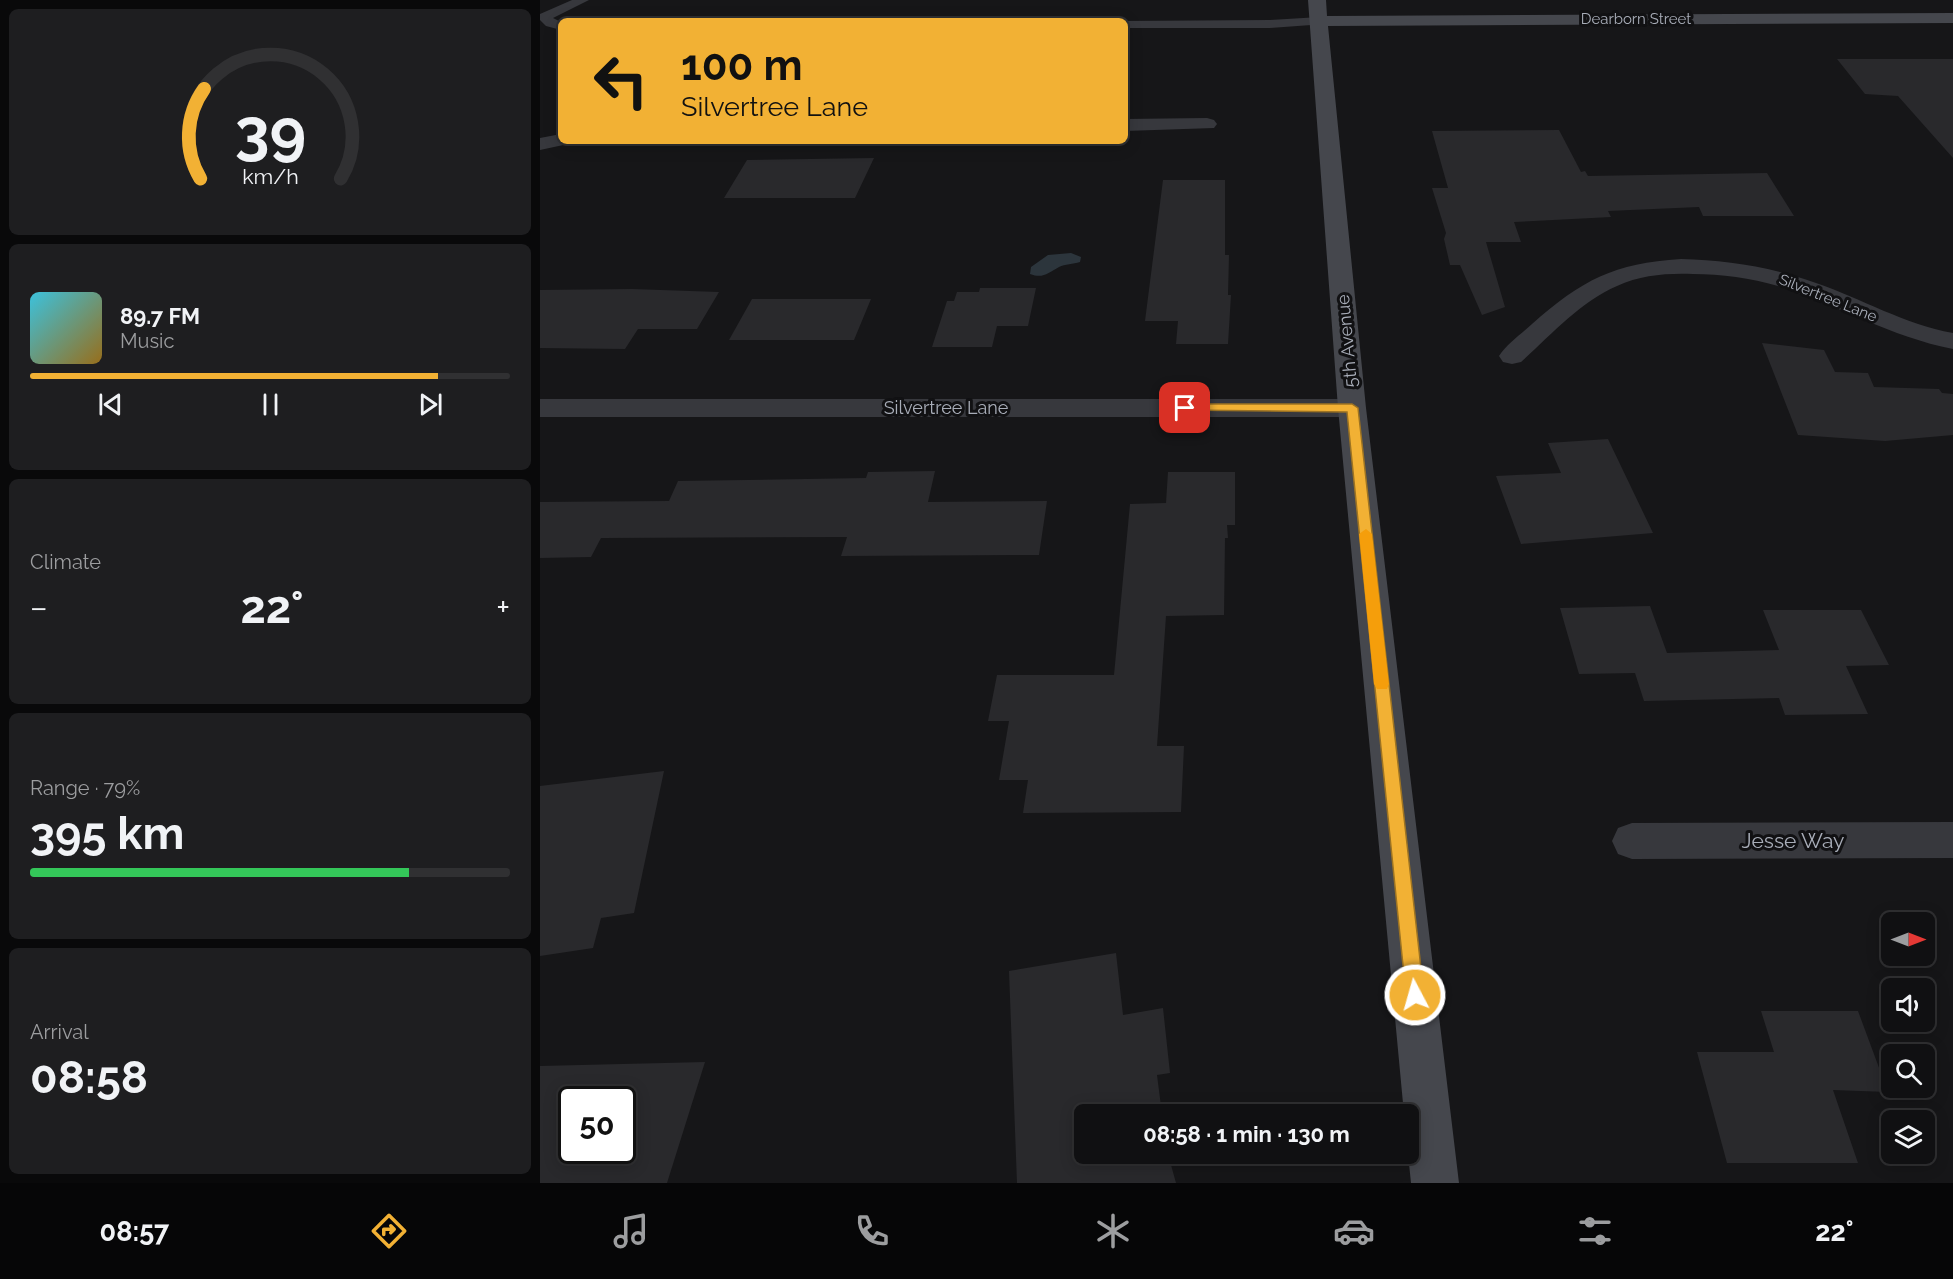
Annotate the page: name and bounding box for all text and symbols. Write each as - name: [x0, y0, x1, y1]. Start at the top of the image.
- street label: Dearborn Street: [1581, 10, 1691, 28]
- text: 100 m: [681, 41, 803, 90]
- icon: left: [582, 42, 660, 120]
- text: Silvertree Lane: [681, 91, 868, 122]
- text: 39: [234, 94, 306, 168]
- text: km/h: [242, 164, 298, 189]
- street label: Silvertree Lane: [1776, 270, 1880, 326]
- street label: 5th Avenue: [1332, 293, 1361, 389]
- text: 89.7 FM: [120, 303, 200, 329]
- text: Music: [120, 329, 174, 353]
- pin: [1159, 382, 1210, 433]
- icon: previous: [94, 388, 127, 421]
- icon: pause: [254, 388, 287, 421]
- icon: next: [414, 388, 447, 421]
- icon: arrive: [1168, 391, 1201, 424]
- street label: Silvertree Lane: [884, 397, 1009, 418]
- text: Climate: [30, 550, 101, 574]
- text: 22°: [240, 581, 304, 634]
- text: −: [30, 588, 48, 627]
- text: +: [496, 588, 510, 627]
- text: Range · 79%: [30, 776, 140, 800]
- text: 395 km: [30, 807, 184, 860]
- street label: Jesse Way: [1742, 828, 1844, 853]
- north arrow: [1881, 912, 1935, 966]
- map controls: [1881, 912, 1935, 1164]
- position arrow: [1383, 963, 1447, 1027]
- button: sound: [1881, 978, 1935, 1032]
- text: Arrival: [30, 1020, 89, 1044]
- button: search: [1881, 1044, 1935, 1098]
- text: 08:58: [30, 1051, 148, 1104]
- speed limit sign: 50: [558, 1086, 636, 1164]
- button: layers: [1881, 1110, 1935, 1164]
- text: 08:58 · 1 min · 130 m: [1143, 1121, 1350, 1147]
- icon: directions: [368, 1210, 410, 1252]
- icon: music: [610, 1210, 652, 1252]
- icon: phone: [851, 1210, 893, 1252]
- icon: climate: [1092, 1210, 1134, 1252]
- icon: car: [1333, 1210, 1375, 1252]
- icon: filters: [1574, 1210, 1616, 1252]
- text: 08:57: [100, 1216, 169, 1247]
- text: 22°: [1815, 1216, 1853, 1247]

